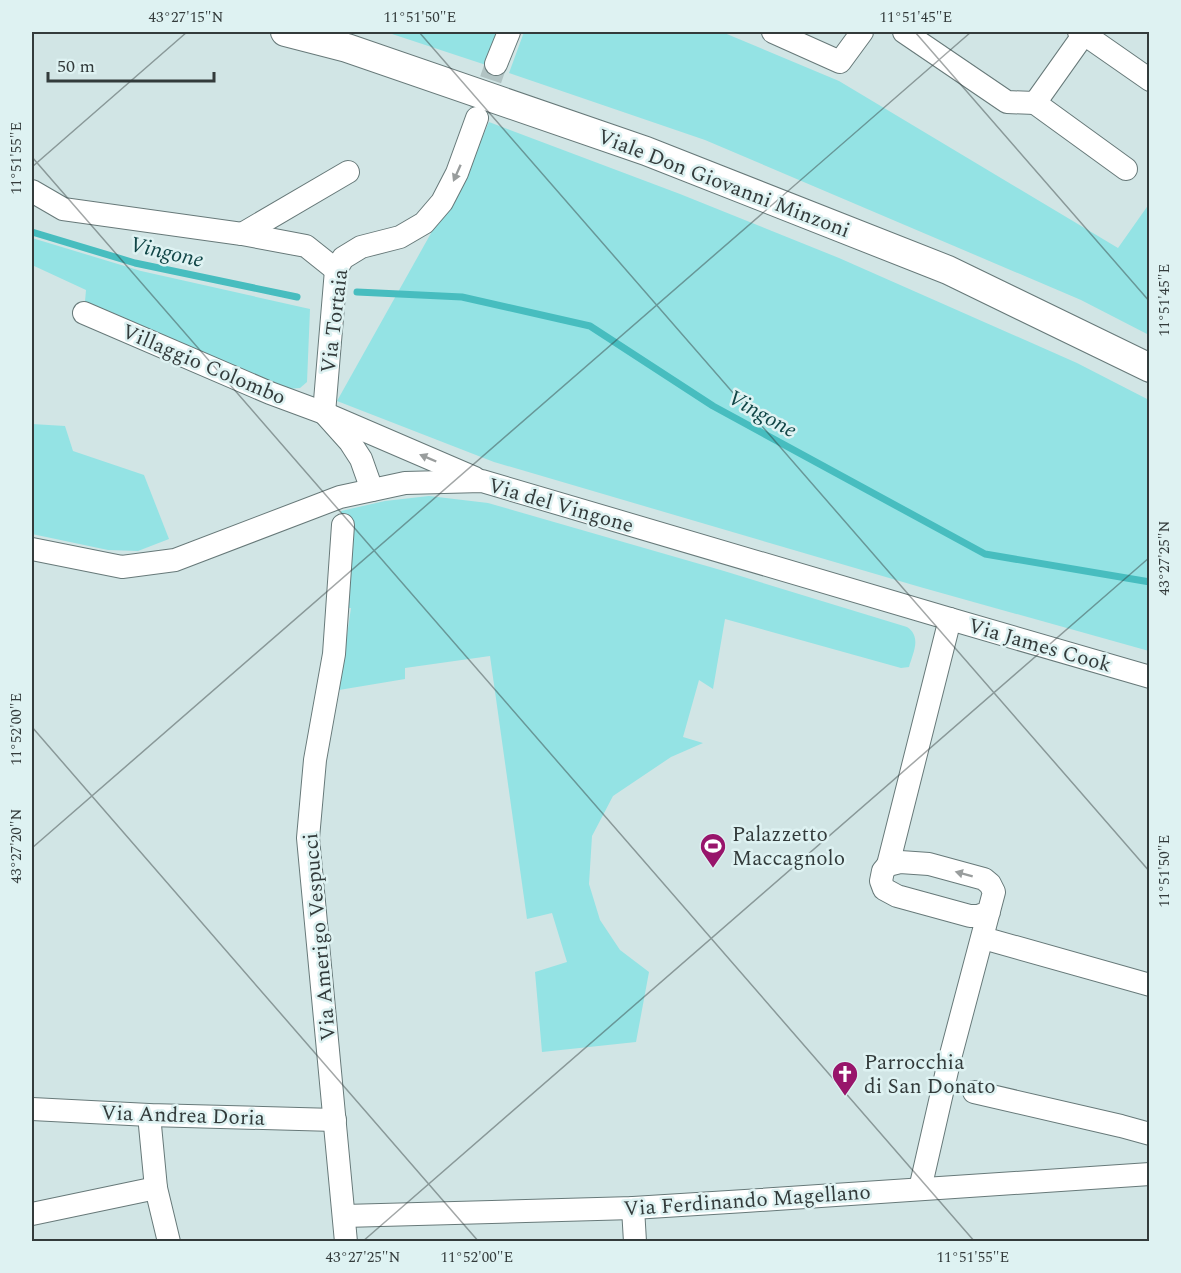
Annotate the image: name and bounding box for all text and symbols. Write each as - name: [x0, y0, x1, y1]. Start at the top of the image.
- text: 43°27'15"N: [149, 6, 224, 29]
- text: 11°51'50"E: [384, 6, 456, 29]
- text: 11°51'45"E: [880, 6, 952, 29]
- scale bar: [48, 45, 214, 83]
- text: 50 m: [57, 53, 95, 80]
- street label: Viale Don Giovanni Minzoni: [593, 121, 855, 247]
- text: 11°51'55"E: [5, 122, 28, 194]
- one-way arrow: [452, 164, 462, 182]
- water label: Vingone: [126, 228, 207, 277]
- text: 11°51'45"E: [1153, 264, 1176, 336]
- street label: Via Tortaia: [313, 266, 357, 375]
- street label: Villaggio Colombo: [117, 316, 291, 414]
- water label: Vingone: [722, 382, 803, 447]
- one-way arrow: [419, 452, 437, 462]
- street label: Via del Vingone: [484, 470, 637, 542]
- text: 43°27'25"N: [1153, 520, 1176, 596]
- street label: Via James Cook: [964, 610, 1115, 682]
- text: 11°52'00"E: [5, 693, 28, 765]
- text: 43°27'20"N: [5, 808, 28, 884]
- place label: Palazzetto Maccagnolo: [732, 819, 845, 875]
- sports icon: Palazzetto Maccagnolo: [698, 831, 728, 869]
- street label: Via Amerigo Vespucci: [295, 832, 345, 1042]
- text: 11°51'50"E: [1153, 835, 1176, 907]
- one-way arrow: [955, 869, 973, 878]
- place label: Parrocchia di San Donato: [864, 1047, 996, 1103]
- church icon: Parrocchia di San Donato: [830, 1059, 860, 1097]
- street label: Via Andrea Doria: [100, 1097, 266, 1135]
- street label: Via Ferdinando Magellano: [622, 1176, 872, 1226]
- text: 43°27'25"N: [326, 1246, 401, 1269]
- text: 11°52'00"E: [441, 1246, 513, 1269]
- text: 11°51'55"E: [937, 1246, 1009, 1269]

